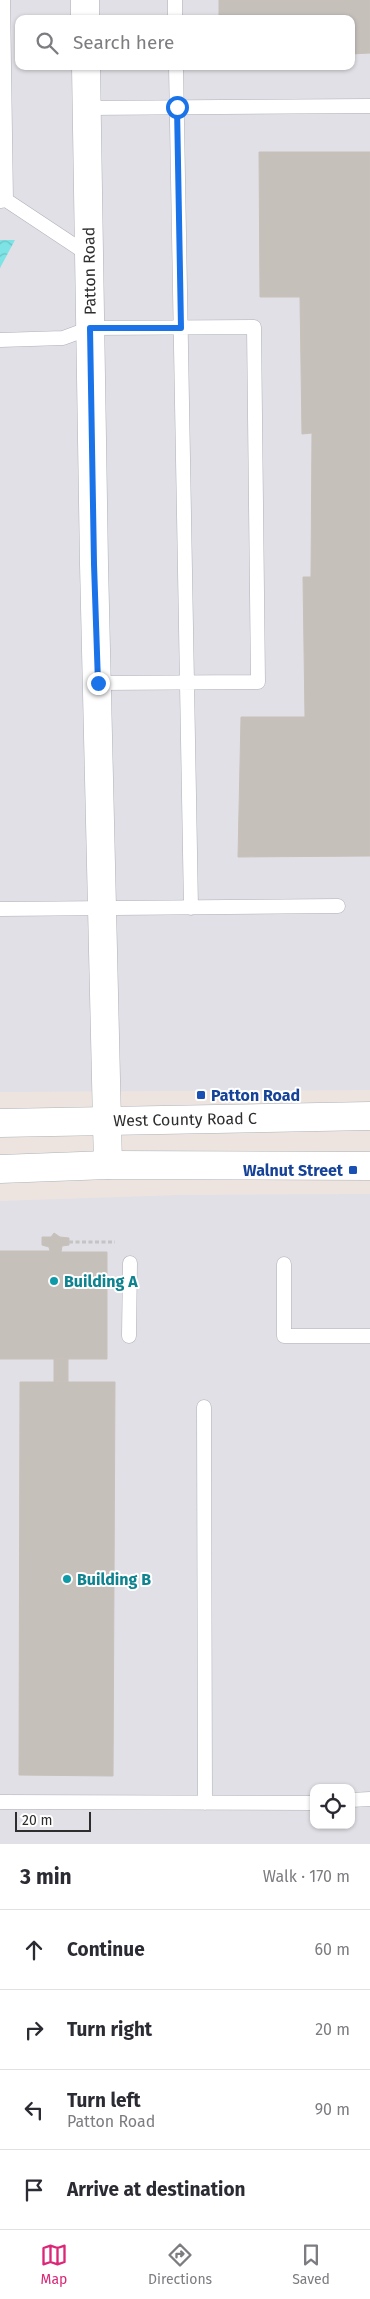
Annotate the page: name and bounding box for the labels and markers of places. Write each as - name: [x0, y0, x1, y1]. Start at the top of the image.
- place label: Patton Road: [211, 1086, 300, 1105]
- marker: Patton Road: [195, 1089, 207, 1101]
- place label: Walnut Street: [243, 1161, 344, 1180]
- marker: Walnut Street: [347, 1164, 359, 1176]
- place label: Building A: [64, 1272, 138, 1291]
- marker: Building A: [48, 1275, 60, 1287]
- place label: Building B: [77, 1570, 151, 1589]
- marker: Building B: [61, 1573, 73, 1585]

